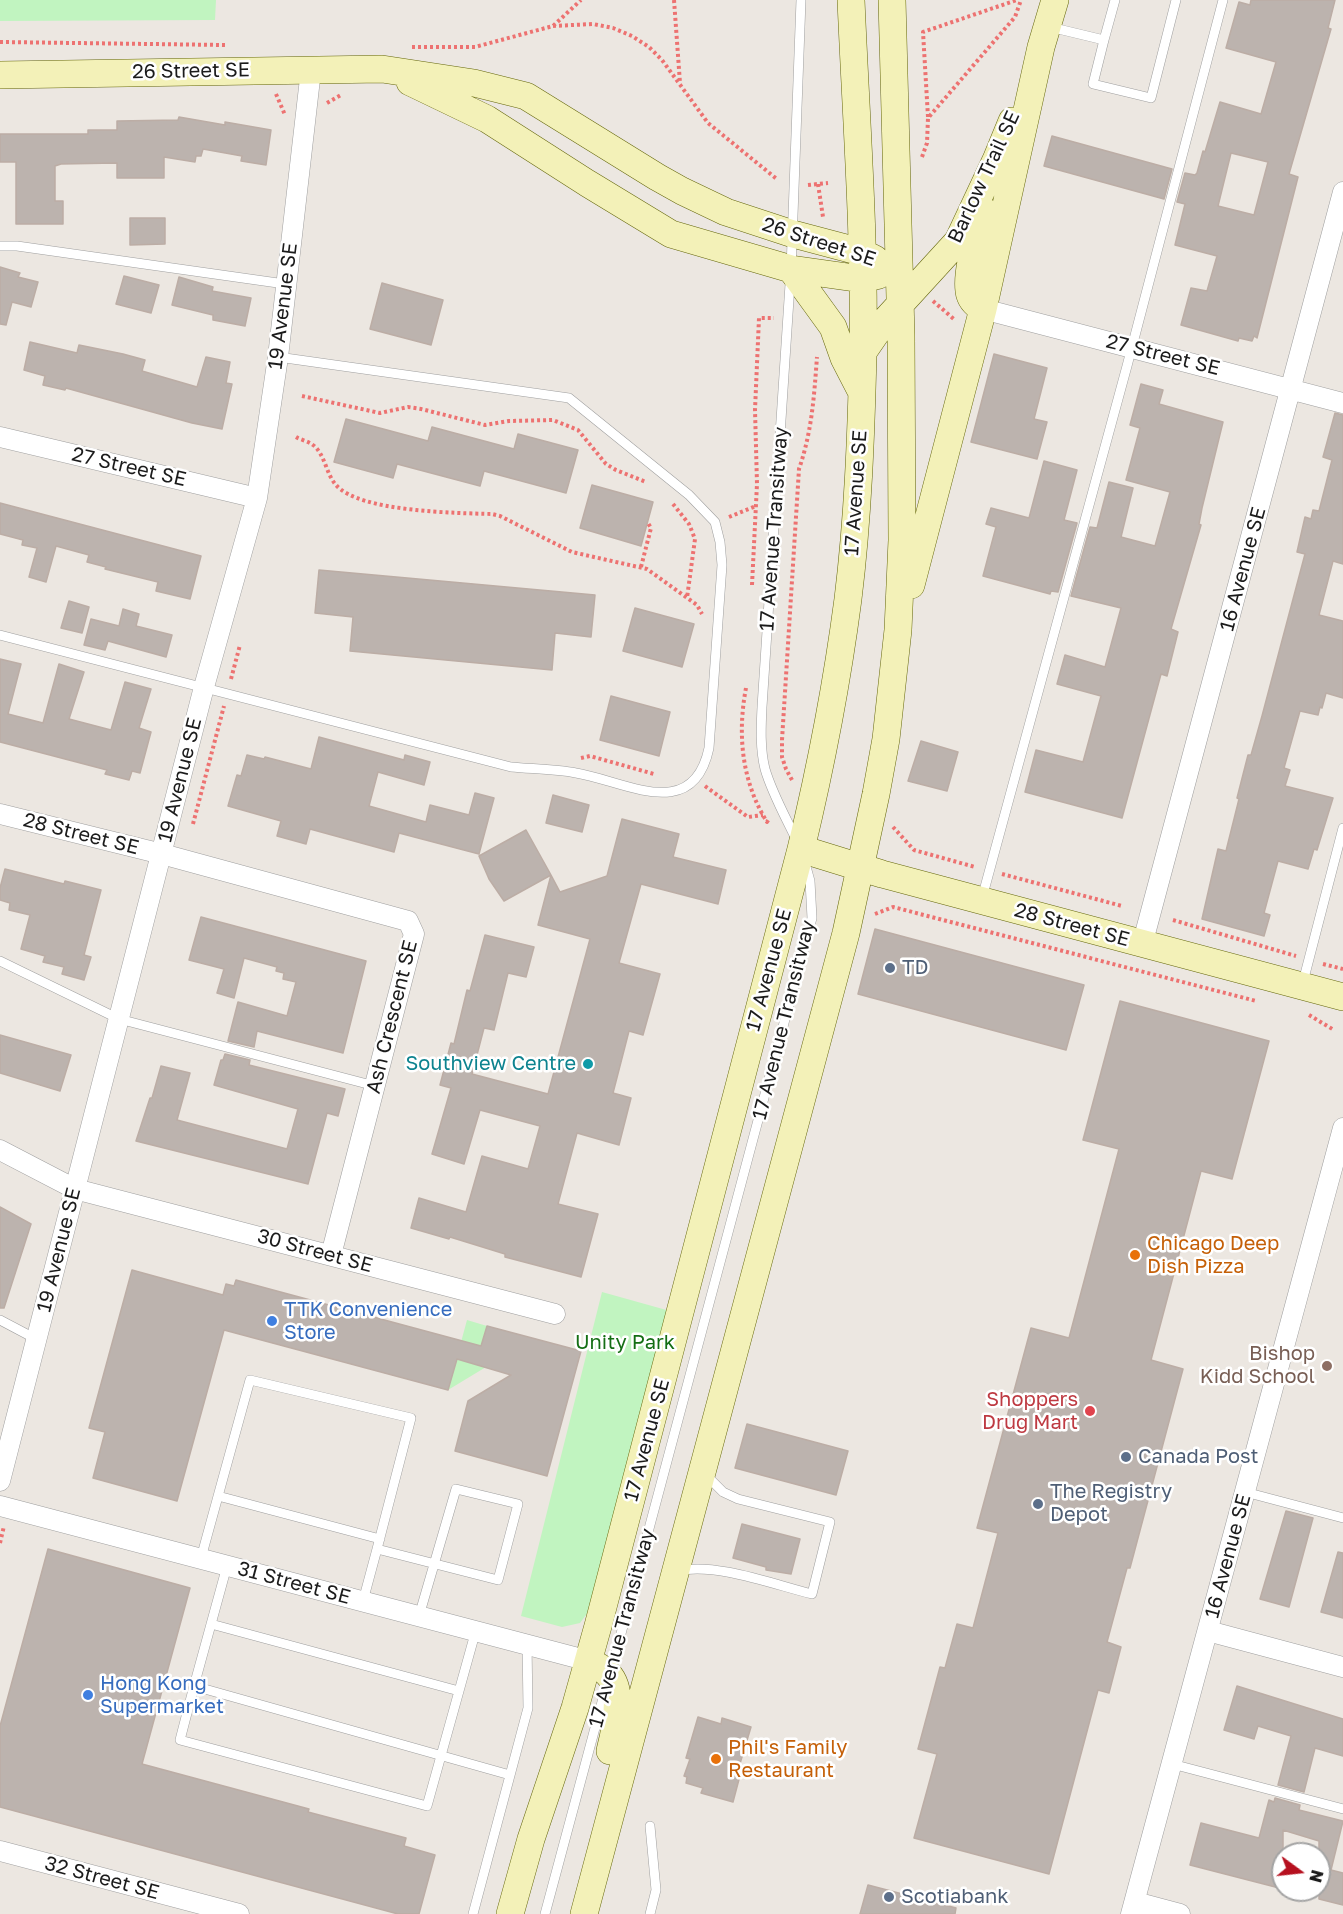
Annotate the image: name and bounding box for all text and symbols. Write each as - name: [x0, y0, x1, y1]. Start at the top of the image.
- street label: 26 Street SE: [132, 58, 250, 84]
- street label: Barlow Trail SE: [943, 107, 1025, 247]
- street label: 26 Street SE: [759, 212, 879, 272]
- street label: 19 Avenue SE: [263, 241, 303, 371]
- street label: 27 Street SE: [1104, 329, 1222, 381]
- street label: 17 Avenue Transitway: [755, 426, 793, 632]
- street label: 17 Avenue SE: [840, 429, 872, 557]
- street label: 27 Street SE: [70, 442, 188, 492]
- street label: 16 Avenue SE: [1215, 504, 1271, 634]
- street label: 19 Avenue SE: [153, 715, 207, 845]
- street label: 28 Street SE: [21, 808, 141, 860]
- street label: 28 Street SE: [1012, 898, 1132, 952]
- street label: 17 Avenue SE: [741, 906, 797, 1034]
- street label: 17 Avenue Transitway: [748, 918, 820, 1122]
- street label: Ash Crescent SE: [361, 938, 423, 1096]
- place label: TD: [902, 956, 928, 980]
- marker: TD: [883, 961, 897, 975]
- place label: Southview Centre: [406, 1052, 576, 1076]
- marker: Southview Centre: [581, 1057, 595, 1071]
- street label: 19 Avenue SE: [32, 1185, 86, 1315]
- street label: 30 Street SE: [255, 1224, 375, 1278]
- place label: Chicago Deep Dish Pizza: [1147, 1232, 1279, 1279]
- marker: Chicago Deep Dish Pizza: [1128, 1248, 1142, 1262]
- place label: TTK Convenience Store: [284, 1298, 452, 1345]
- marker: TTK Convenience Store: [265, 1314, 279, 1328]
- park label: Unity Park: [575, 1331, 675, 1355]
- place label: Bishop Kidd School: [1200, 1342, 1315, 1389]
- marker: Bishop Kidd School: [1320, 1359, 1334, 1373]
- street label: 17 Avenue SE: [619, 1376, 675, 1504]
- place label: Shoppers Drug Mart: [982, 1388, 1078, 1435]
- marker: Shoppers Drug Mart: [1083, 1404, 1097, 1418]
- place label: Canada Post: [1138, 1445, 1259, 1469]
- marker: Canada Post: [1119, 1450, 1133, 1464]
- place label: The Registry Depot: [1050, 1480, 1172, 1527]
- street label: 16 Avenue SE: [1200, 1491, 1256, 1621]
- marker: The Registry Depot: [1031, 1497, 1045, 1511]
- street label: 17 Avenue Transitway: [584, 1526, 660, 1730]
- street label: 31 Street SE: [235, 1556, 353, 1610]
- place label: Hong Kong Supermarket: [100, 1672, 224, 1719]
- marker: Hong Kong Supermarket: [81, 1688, 95, 1702]
- place label: Phil's Family Restaurant: [728, 1736, 847, 1783]
- marker: Phil's Family Restaurant: [709, 1752, 723, 1766]
- north arrow: [1271, 1842, 1331, 1902]
- street label: 32 Street SE: [42, 1851, 162, 1905]
- text: N: [1305, 1868, 1328, 1885]
- place label: Scotiabank: [901, 1885, 1009, 1909]
- marker: Scotiabank: [882, 1890, 896, 1904]

